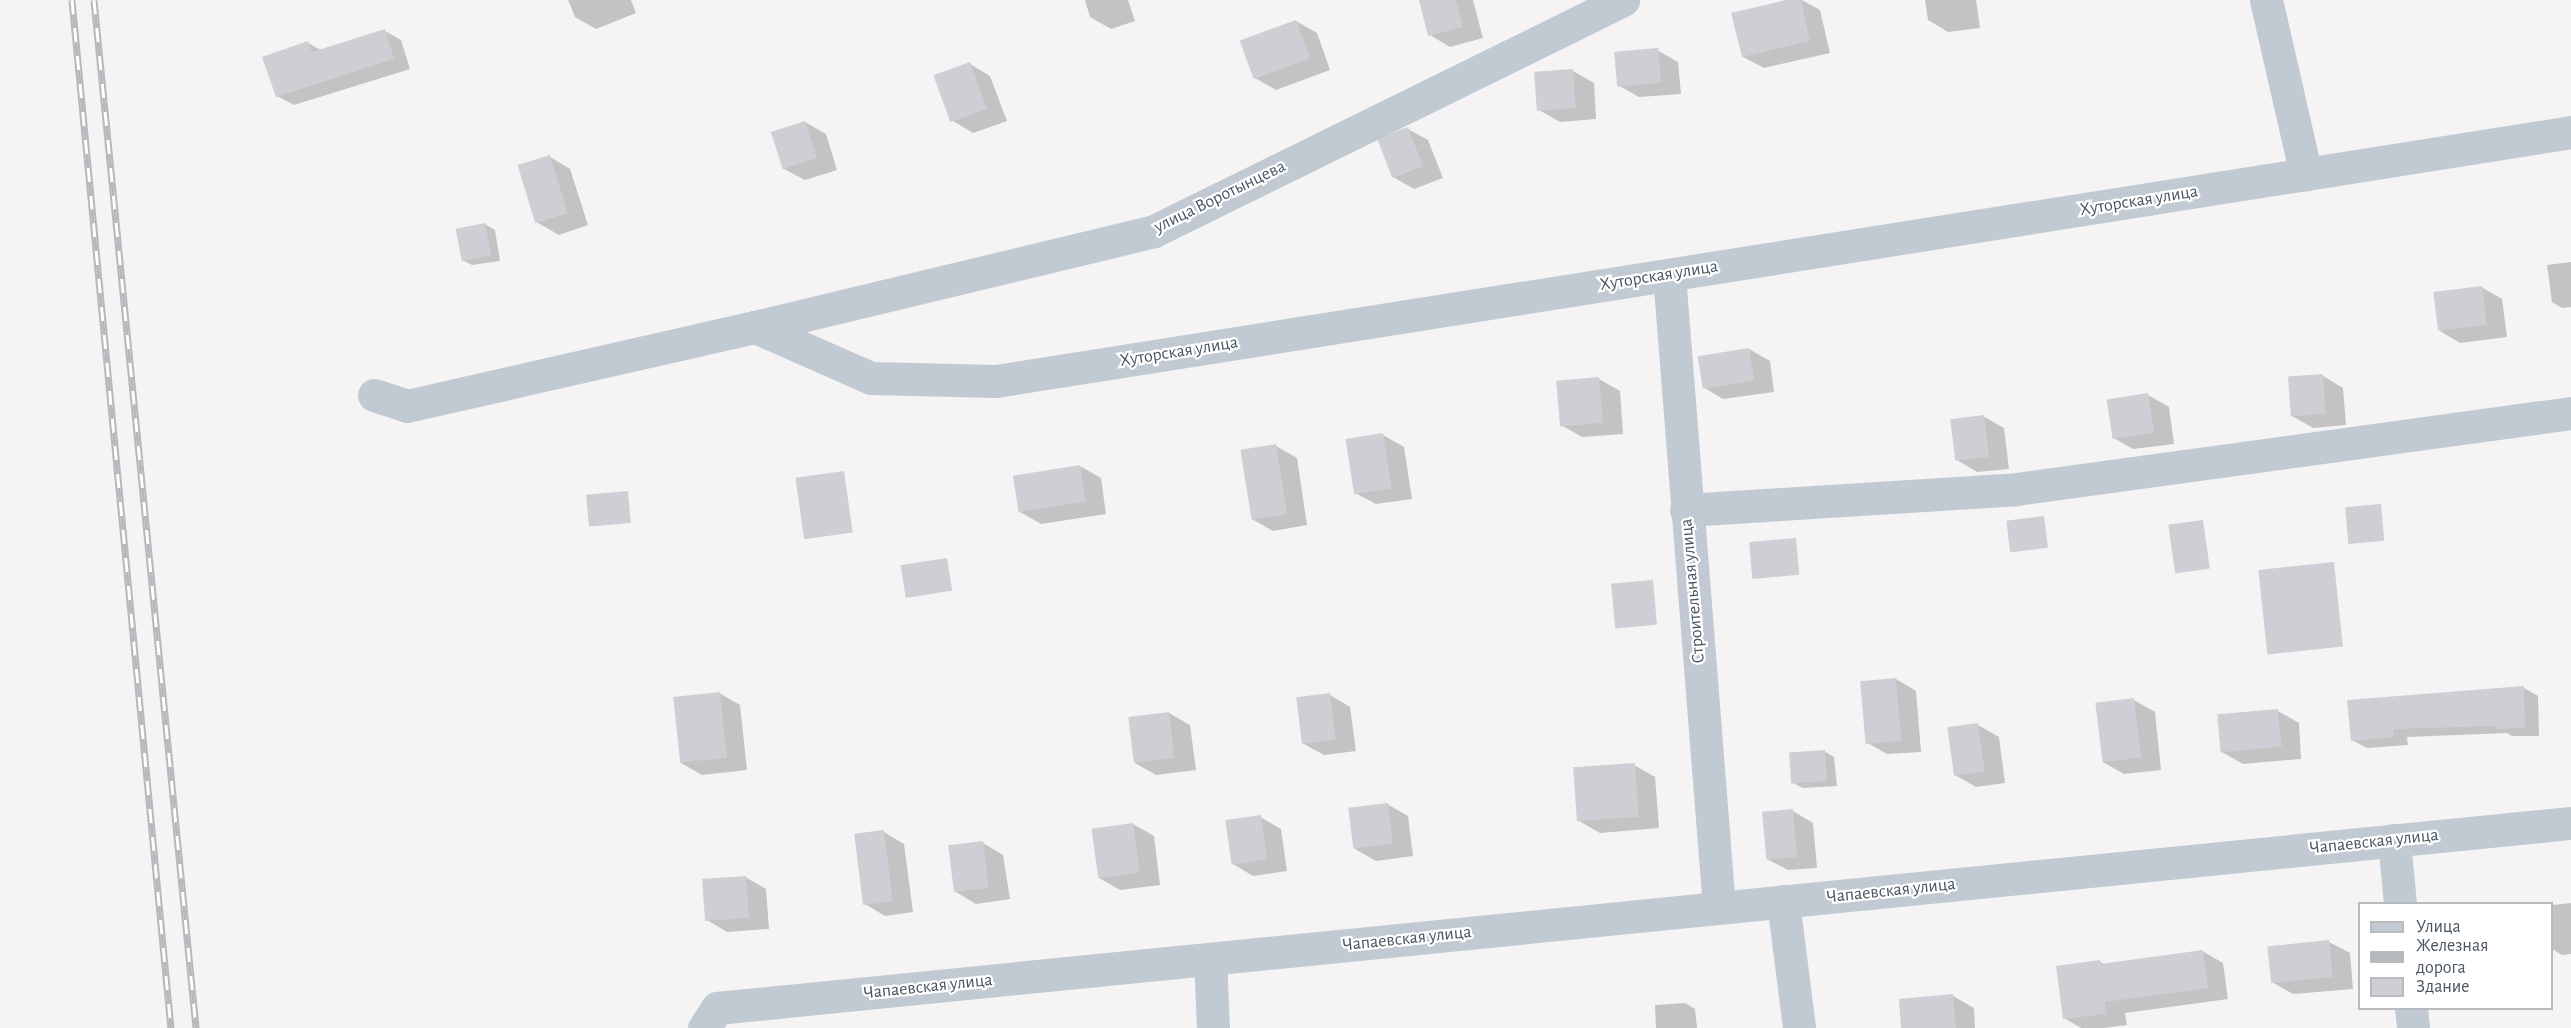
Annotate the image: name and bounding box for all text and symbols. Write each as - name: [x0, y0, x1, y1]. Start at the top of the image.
- street label: улица Воротынцева: [1151, 156, 1289, 238]
- street label: Хуторская улица: [2078, 181, 2200, 221]
- street label: Хуторская улица: [1598, 256, 1720, 296]
- street label: Хуторская улица: [1118, 332, 1240, 372]
- street label: Строительная улица: [1676, 518, 1710, 664]
- street label: Чапаевская улица: [2308, 824, 2440, 860]
- street label: Чапаевская улица: [1825, 873, 1957, 909]
- legend: [2358, 902, 2553, 1010]
- text: Улица: [2416, 918, 2461, 936]
- street label: Чапаевская улица: [1341, 921, 1473, 957]
- text: Железная дорога: [2416, 937, 2488, 977]
- street label: Чапаевская улица: [862, 969, 994, 1005]
- text: Здание: [2416, 978, 2470, 996]

